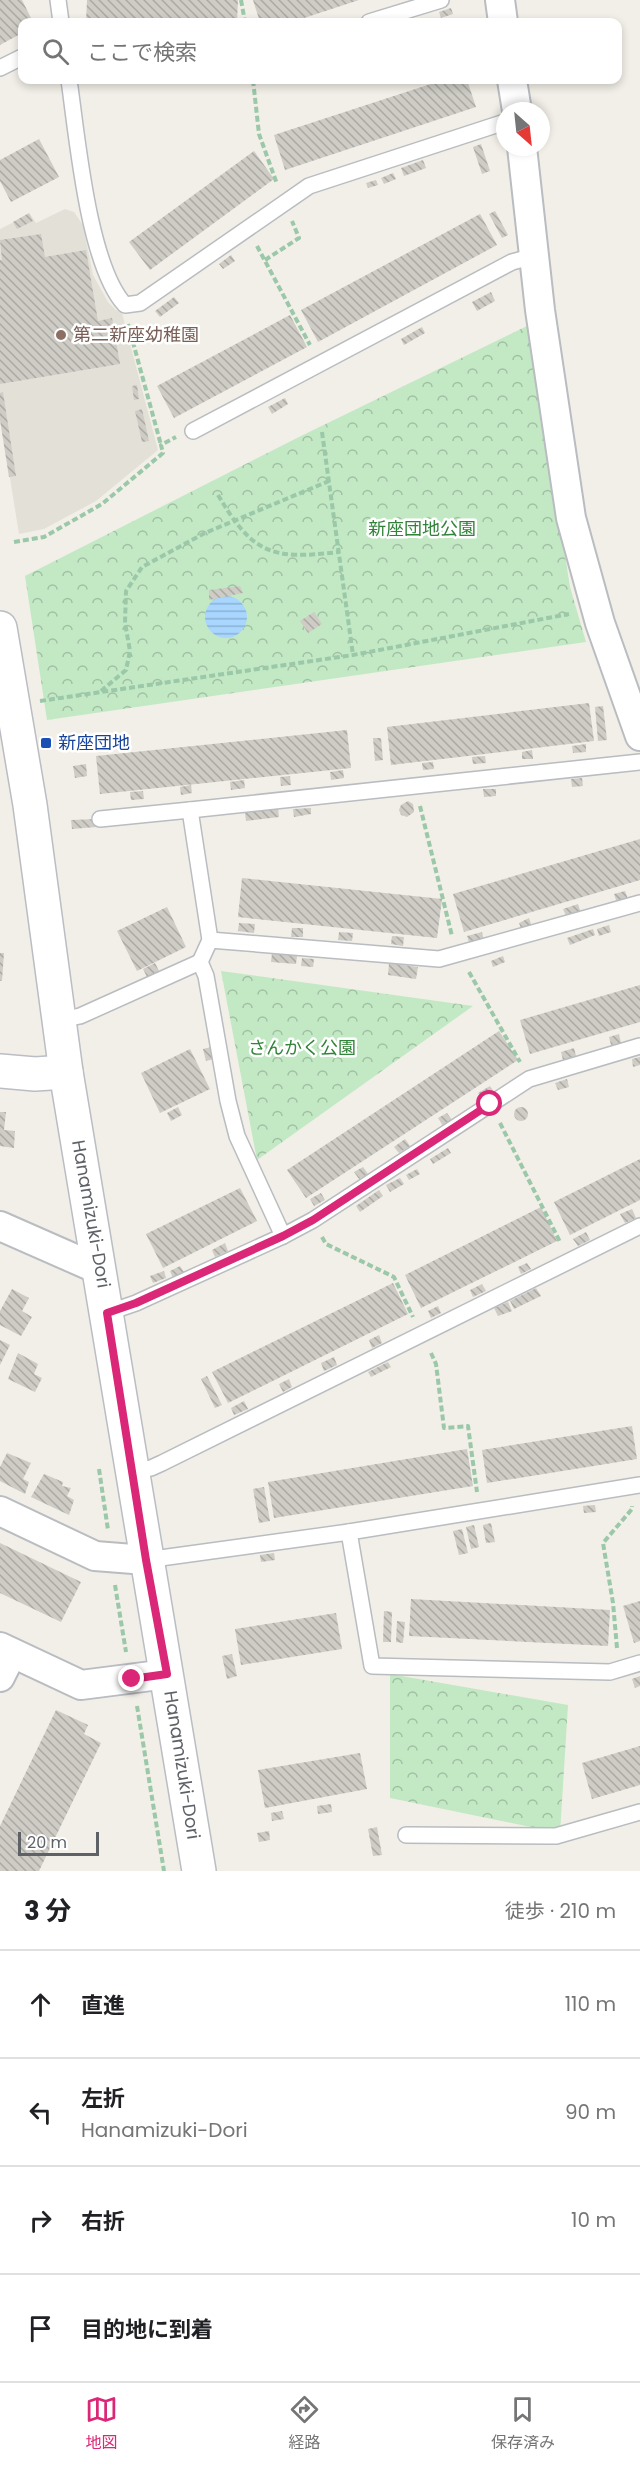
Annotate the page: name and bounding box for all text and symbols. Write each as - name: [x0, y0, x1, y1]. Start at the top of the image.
- search box: [18, 18, 622, 84]
- icon: search: [39, 35, 72, 68]
- text: ここで検索: [87, 37, 197, 68]
- north arrow: [496, 102, 550, 156]
- place label: 第二新座幼稚園: [73, 322, 199, 347]
- marker: 第二新座幼稚園: [54, 328, 68, 342]
- park label: 新座団地公園: [368, 516, 476, 541]
- place label: 新座団地: [58, 730, 130, 755]
- marker: 新座団地: [39, 736, 53, 750]
- park label: さんかく公園: [248, 1035, 356, 1060]
- route start: [476, 1090, 502, 1116]
- street label: Hanamizuki-Dori: [66, 1138, 117, 1290]
- route end: [118, 1665, 144, 1691]
- street label: Hanamizuki-Dori: [158, 1689, 207, 1841]
- scale bar: [18, 1829, 99, 1856]
- text: 20 m: [27, 1831, 67, 1854]
- text: 3 分: [24, 1893, 71, 1929]
- text: 徒歩 · 210 m: [505, 1897, 616, 1925]
- icon: ahead: [24, 1988, 57, 2021]
- text: 直進: [81, 1990, 125, 2021]
- text: 110 m: [565, 1990, 616, 2018]
- text: 左折: [81, 2083, 125, 2114]
- icon: left: [24, 2096, 57, 2129]
- text: 90 m: [565, 2098, 616, 2126]
- text: Hanamizuki-Dori: [81, 2116, 248, 2144]
- icon: right: [24, 2204, 57, 2237]
- text: 右折: [81, 2206, 125, 2237]
- text: 10 m: [571, 2206, 616, 2234]
- icon: arrive: [24, 2312, 57, 2345]
- text: 目的地に到着: [81, 2314, 213, 2345]
- tab: 地図: [85, 2393, 118, 2455]
- tab: 経路: [288, 2393, 321, 2455]
- tab: 保存済み: [491, 2393, 555, 2455]

